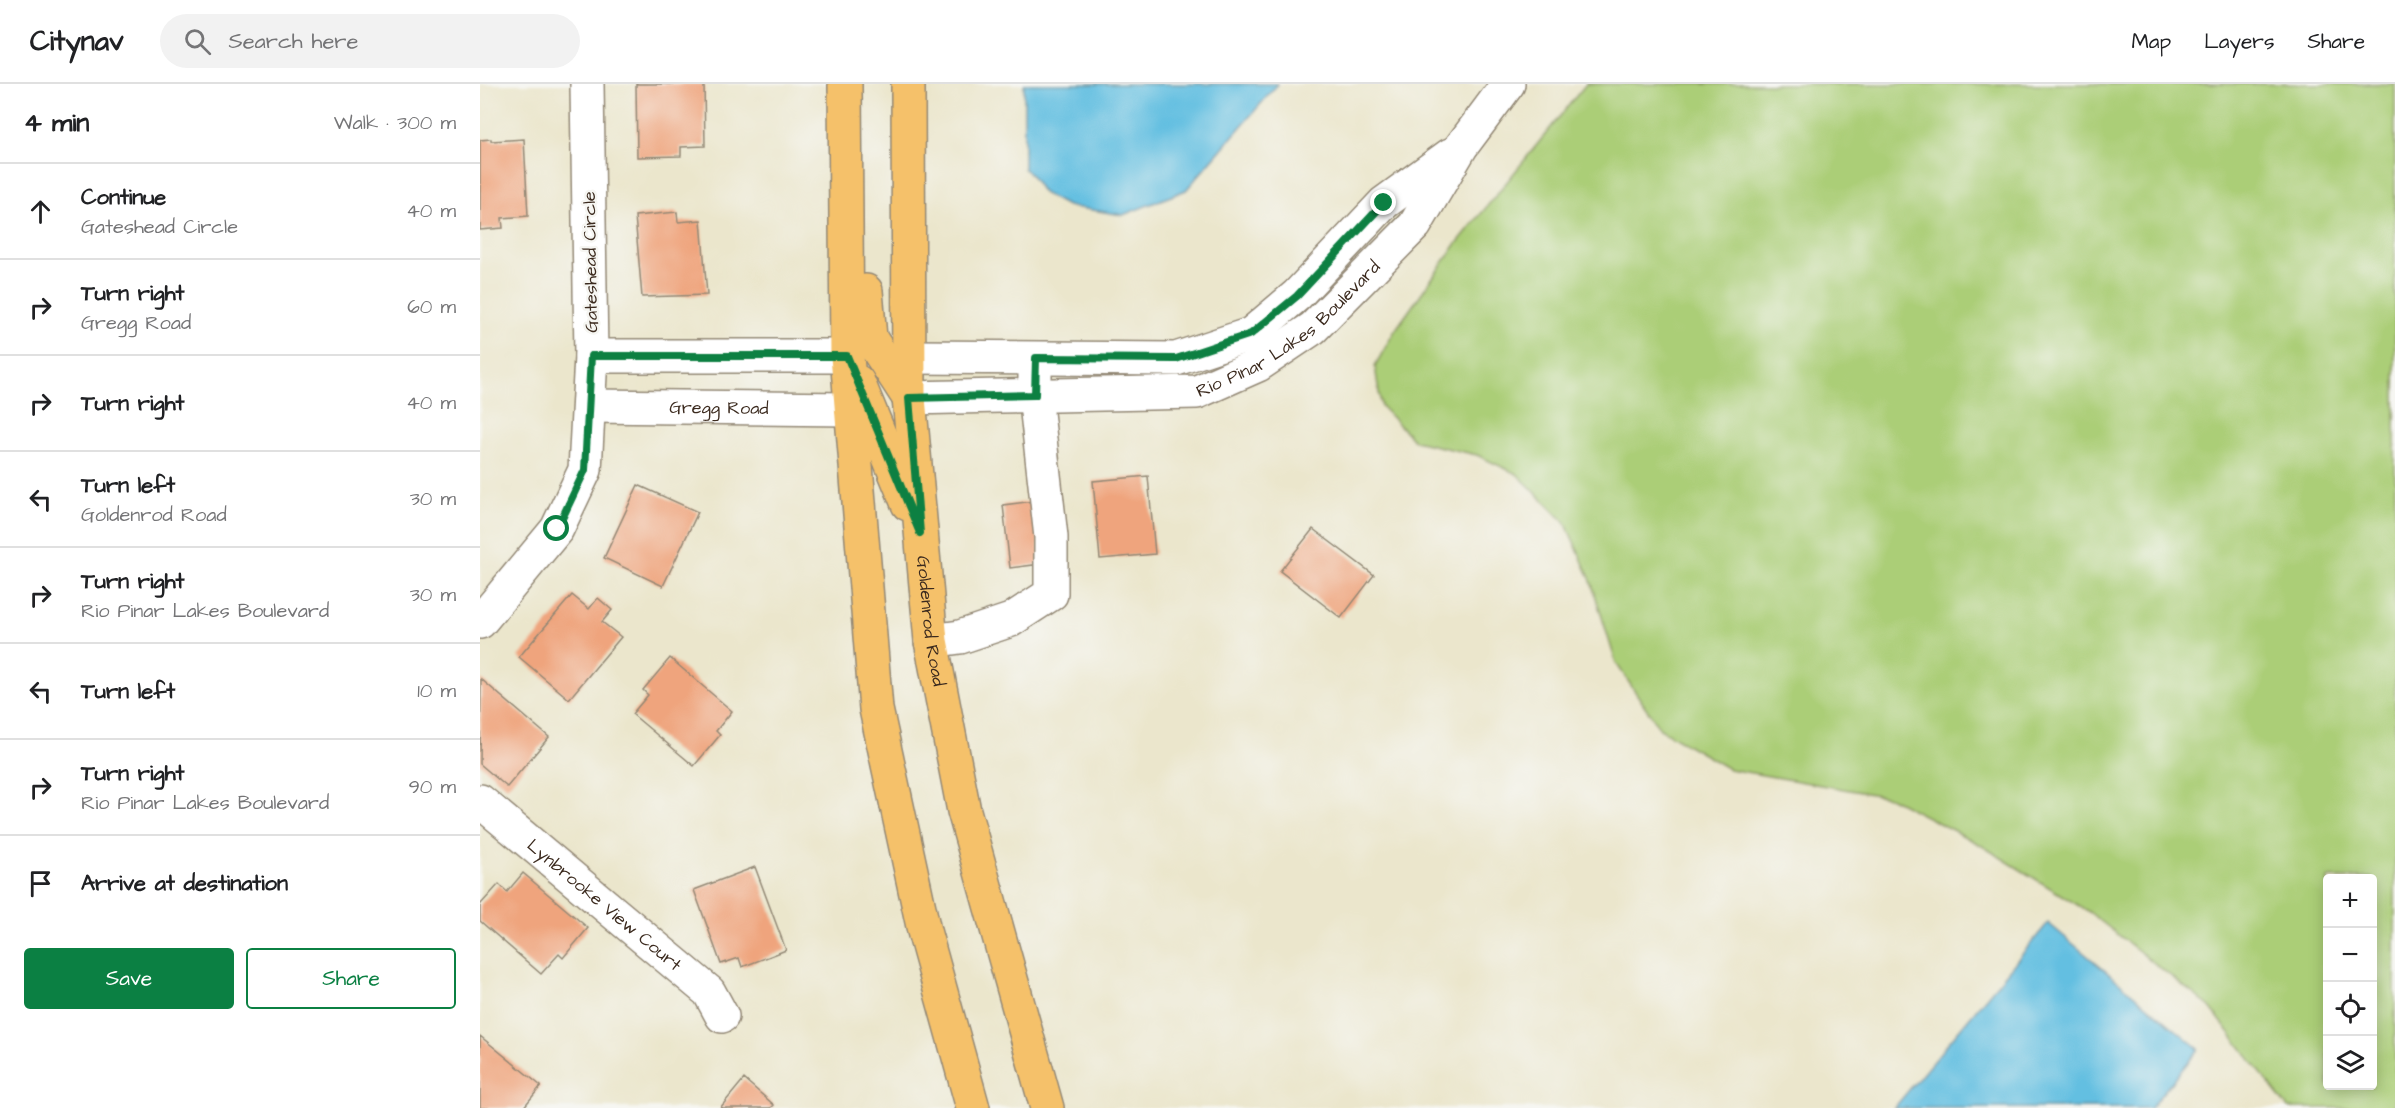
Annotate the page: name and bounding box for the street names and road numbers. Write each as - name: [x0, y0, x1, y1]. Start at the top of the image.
- street label: Gateshead Circle: [577, 191, 604, 333]
- street label: Rio Pinar Lakes Boulevard: [1192, 255, 1386, 404]
- street label: Gregg Road: [669, 395, 769, 422]
- street label: Goldenrod Road: [910, 555, 951, 688]
- street label: Lynbrooke View Court: [521, 833, 687, 977]

